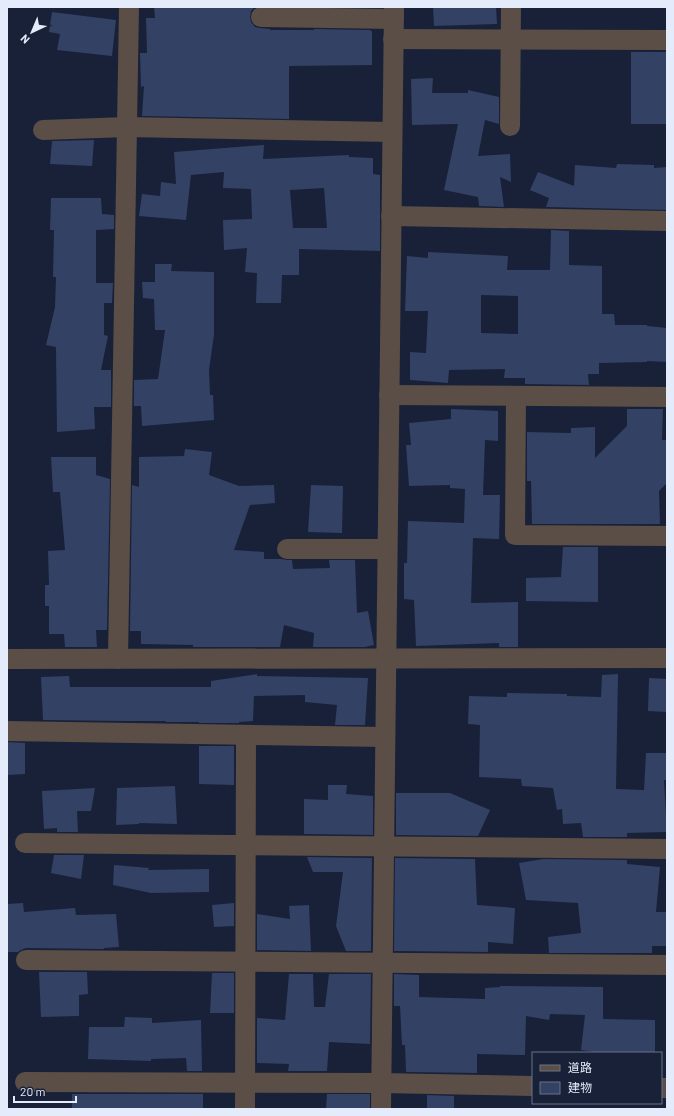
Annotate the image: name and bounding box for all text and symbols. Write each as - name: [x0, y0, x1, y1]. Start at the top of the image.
- north arrow: [12, 12, 52, 52]
- text: N: [18, 32, 32, 47]
- legend: [532, 1052, 662, 1104]
- text: 道路: [568, 1060, 592, 1074]
- scale bar: [14, 1078, 76, 1104]
- text: 建物: [568, 1080, 592, 1094]
- text: 20 m: [20, 1084, 46, 1098]

